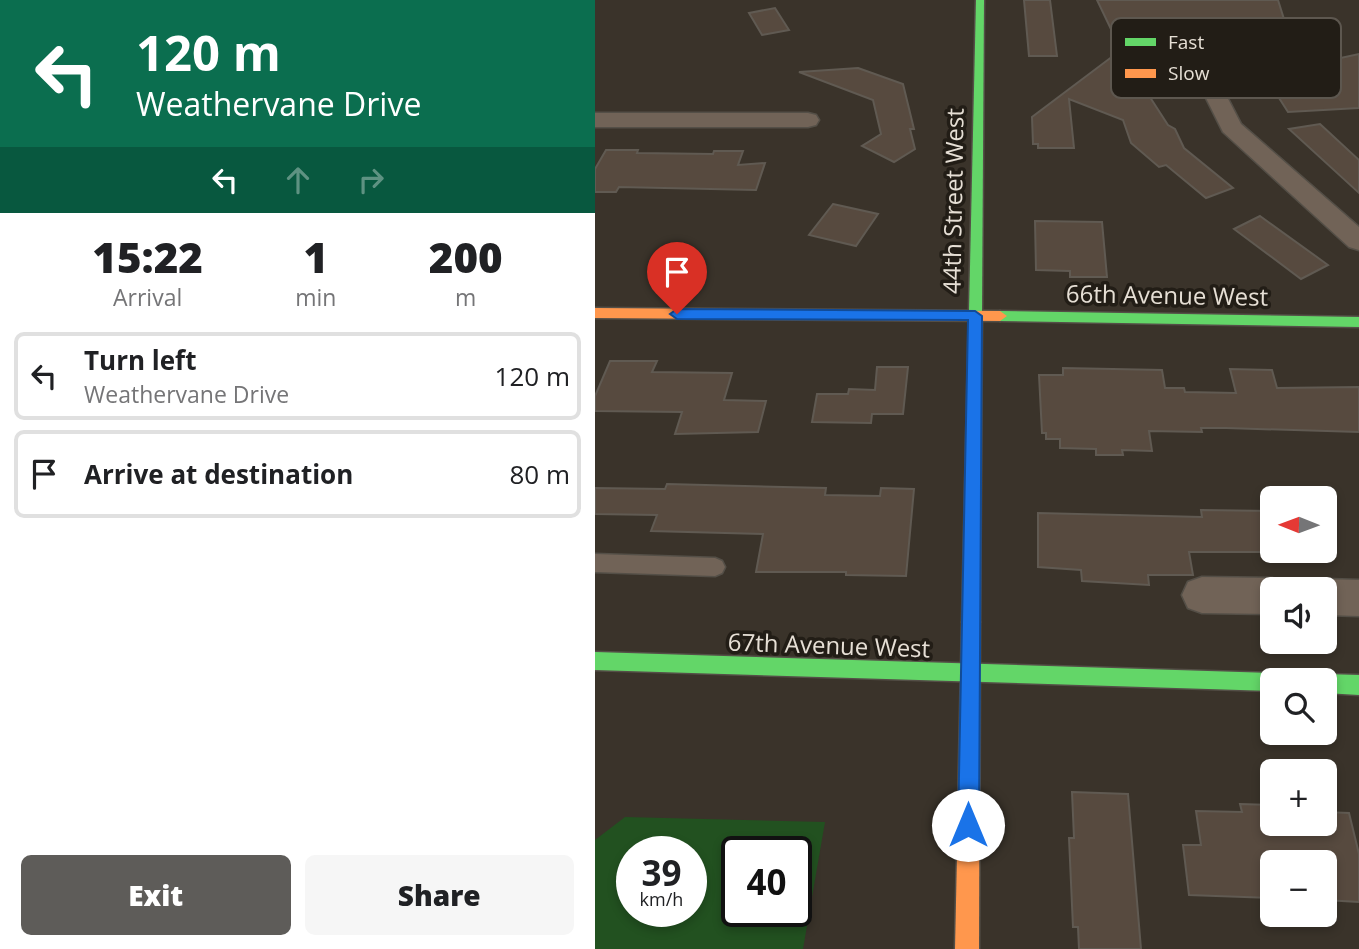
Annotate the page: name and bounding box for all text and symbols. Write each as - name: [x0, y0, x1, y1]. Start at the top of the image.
- legend: [1111, 18, 1341, 98]
- text: 120 m: [136, 19, 281, 85]
- icon: left: [21, 28, 112, 119]
- text: Fast: [1168, 29, 1204, 55]
- text: Slow: [1168, 60, 1210, 86]
- text: Weathervane Drive: [136, 82, 421, 125]
- street label: 44th Street West: [934, 108, 971, 294]
- icon: left: [206, 161, 244, 199]
- icon: ahead: [279, 161, 317, 199]
- icon: right: [352, 161, 390, 199]
- text: 15:22: [92, 228, 203, 285]
- text: 1: [304, 228, 328, 285]
- text: 200: [429, 228, 503, 285]
- pin: [647, 242, 707, 314]
- icon: arrive: [658, 253, 696, 291]
- street label: 66th Avenue West: [1066, 276, 1268, 313]
- text: Arrival: [113, 281, 182, 313]
- text: min: [295, 281, 336, 313]
- text: m: [455, 281, 476, 313]
- text: Turn left: [84, 342, 196, 378]
- icon: left: [25, 357, 63, 395]
- text: 120 m: [495, 358, 570, 394]
- text: Weathervane Drive: [84, 378, 289, 410]
- icon: arrive: [25, 455, 63, 493]
- text: Arrive at destination: [84, 456, 353, 492]
- text: 80 m: [509, 456, 570, 492]
- north arrow: [1260, 486, 1337, 564]
- map controls: [1260, 486, 1337, 927]
- button: sound: [1260, 577, 1337, 654]
- street label: 67th Avenue West: [727, 624, 931, 665]
- button: search: [1260, 668, 1337, 745]
- button: +: [1260, 759, 1337, 836]
- position arrow: [931, 788, 1005, 862]
- speed limit sign: 40: [721, 836, 812, 927]
- text: 39: [641, 849, 682, 896]
- button: −: [1260, 850, 1337, 927]
- button: Exit: [21, 855, 291, 935]
- button: Share: [305, 855, 574, 935]
- text: km/h: [640, 887, 683, 911]

